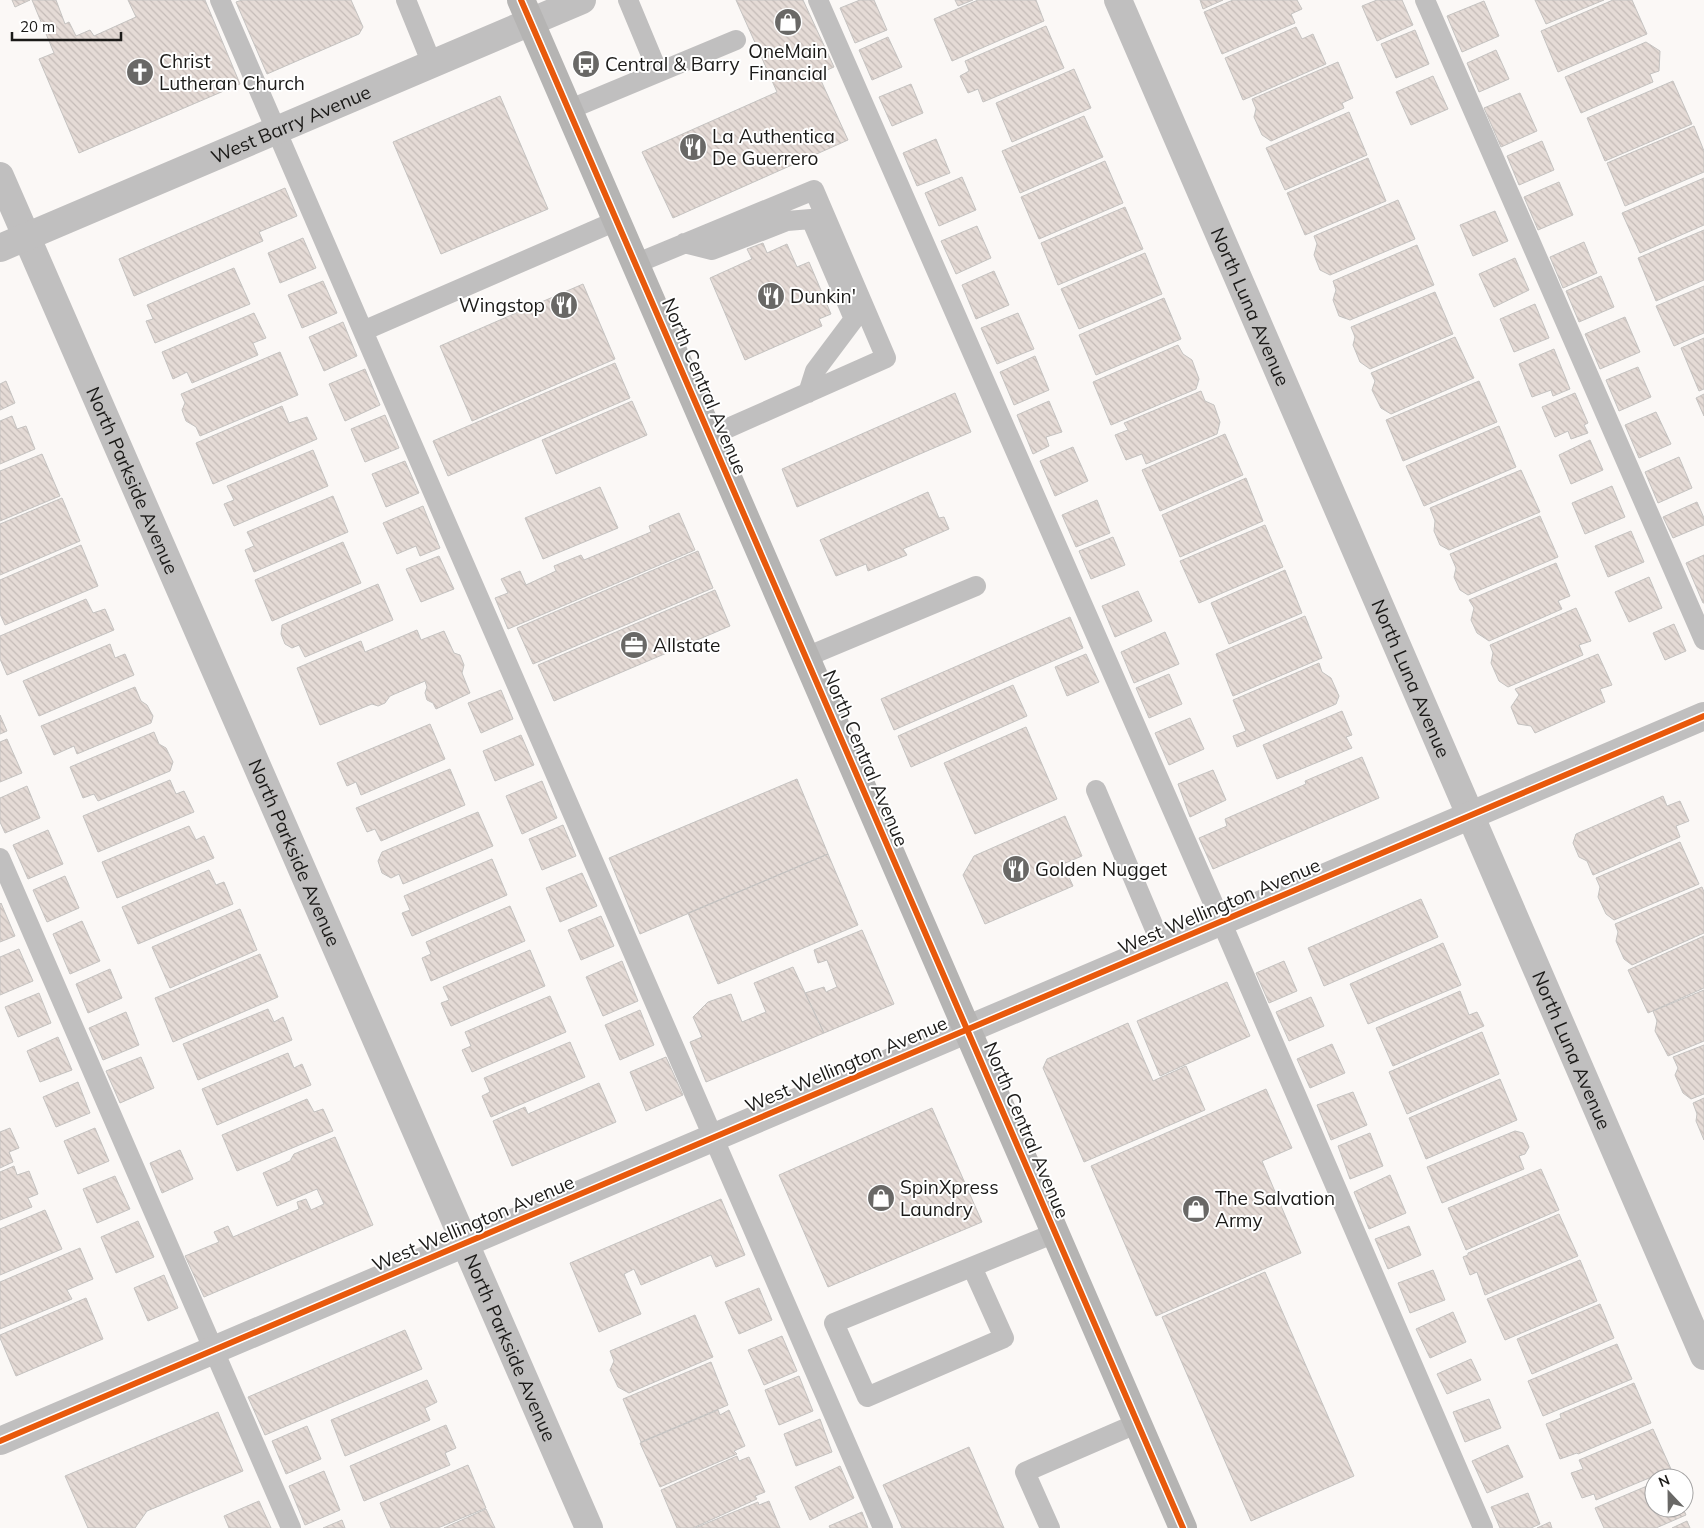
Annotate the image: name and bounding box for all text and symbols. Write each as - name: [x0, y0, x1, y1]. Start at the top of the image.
- shop icon: OneMain Financial: [773, 7, 803, 37]
- scale bar: [12, 10, 121, 42]
- text: 20 m: [20, 17, 55, 36]
- place label: OneMain Financial: [748, 39, 828, 85]
- place label: Christ Lutheran Church: [159, 49, 305, 95]
- bus stop icon: Central & Barry: [571, 49, 601, 79]
- place label: Central & Barry: [605, 52, 740, 76]
- church icon: Christ Lutheran Church: [125, 57, 155, 87]
- street label: West Barry Avenue: [207, 80, 374, 169]
- place label: La Authentica De Guerrero: [712, 124, 835, 170]
- restaurant icon: La Authentica De Guerrero: [678, 132, 708, 162]
- street label: North Luna Avenue: [1206, 224, 1295, 389]
- restaurant icon: Dunkin': [756, 281, 786, 311]
- place label: Dunkin': [790, 284, 856, 308]
- restaurant icon: Wingstop: [549, 290, 579, 320]
- place label: Wingstop: [459, 293, 545, 317]
- street label: North Central Avenue: [657, 294, 753, 478]
- street label: North Parkside Avenue: [81, 383, 184, 578]
- street label: North Luna Avenue: [1366, 596, 1456, 761]
- office icon: Allstate: [619, 630, 649, 660]
- place label: Allstate: [653, 633, 720, 657]
- street label: North Central Avenue: [818, 666, 914, 850]
- street label: North Parkside Avenue: [243, 755, 346, 950]
- street label: West Wellington Avenue: [1114, 852, 1324, 960]
- restaurant icon: Golden Nugget: [1001, 854, 1031, 884]
- place label: Golden Nugget: [1035, 857, 1167, 881]
- street label: North Luna Avenue: [1527, 967, 1617, 1133]
- street label: West Wellington Avenue: [741, 1010, 951, 1118]
- street label: North Central Avenue: [979, 1038, 1075, 1222]
- street label: West Wellington Avenue: [368, 1169, 578, 1277]
- place label: SpinXpress Laundry: [900, 1175, 999, 1221]
- shop icon: SpinXpress Laundry: [866, 1183, 896, 1213]
- place label: The Salvation Army: [1215, 1186, 1335, 1232]
- shop icon: The Salvation Army: [1181, 1194, 1211, 1224]
- street label: North Parkside Avenue: [459, 1250, 562, 1445]
- north arrow: [1644, 1468, 1694, 1518]
- text: N: [1656, 1471, 1672, 1491]

